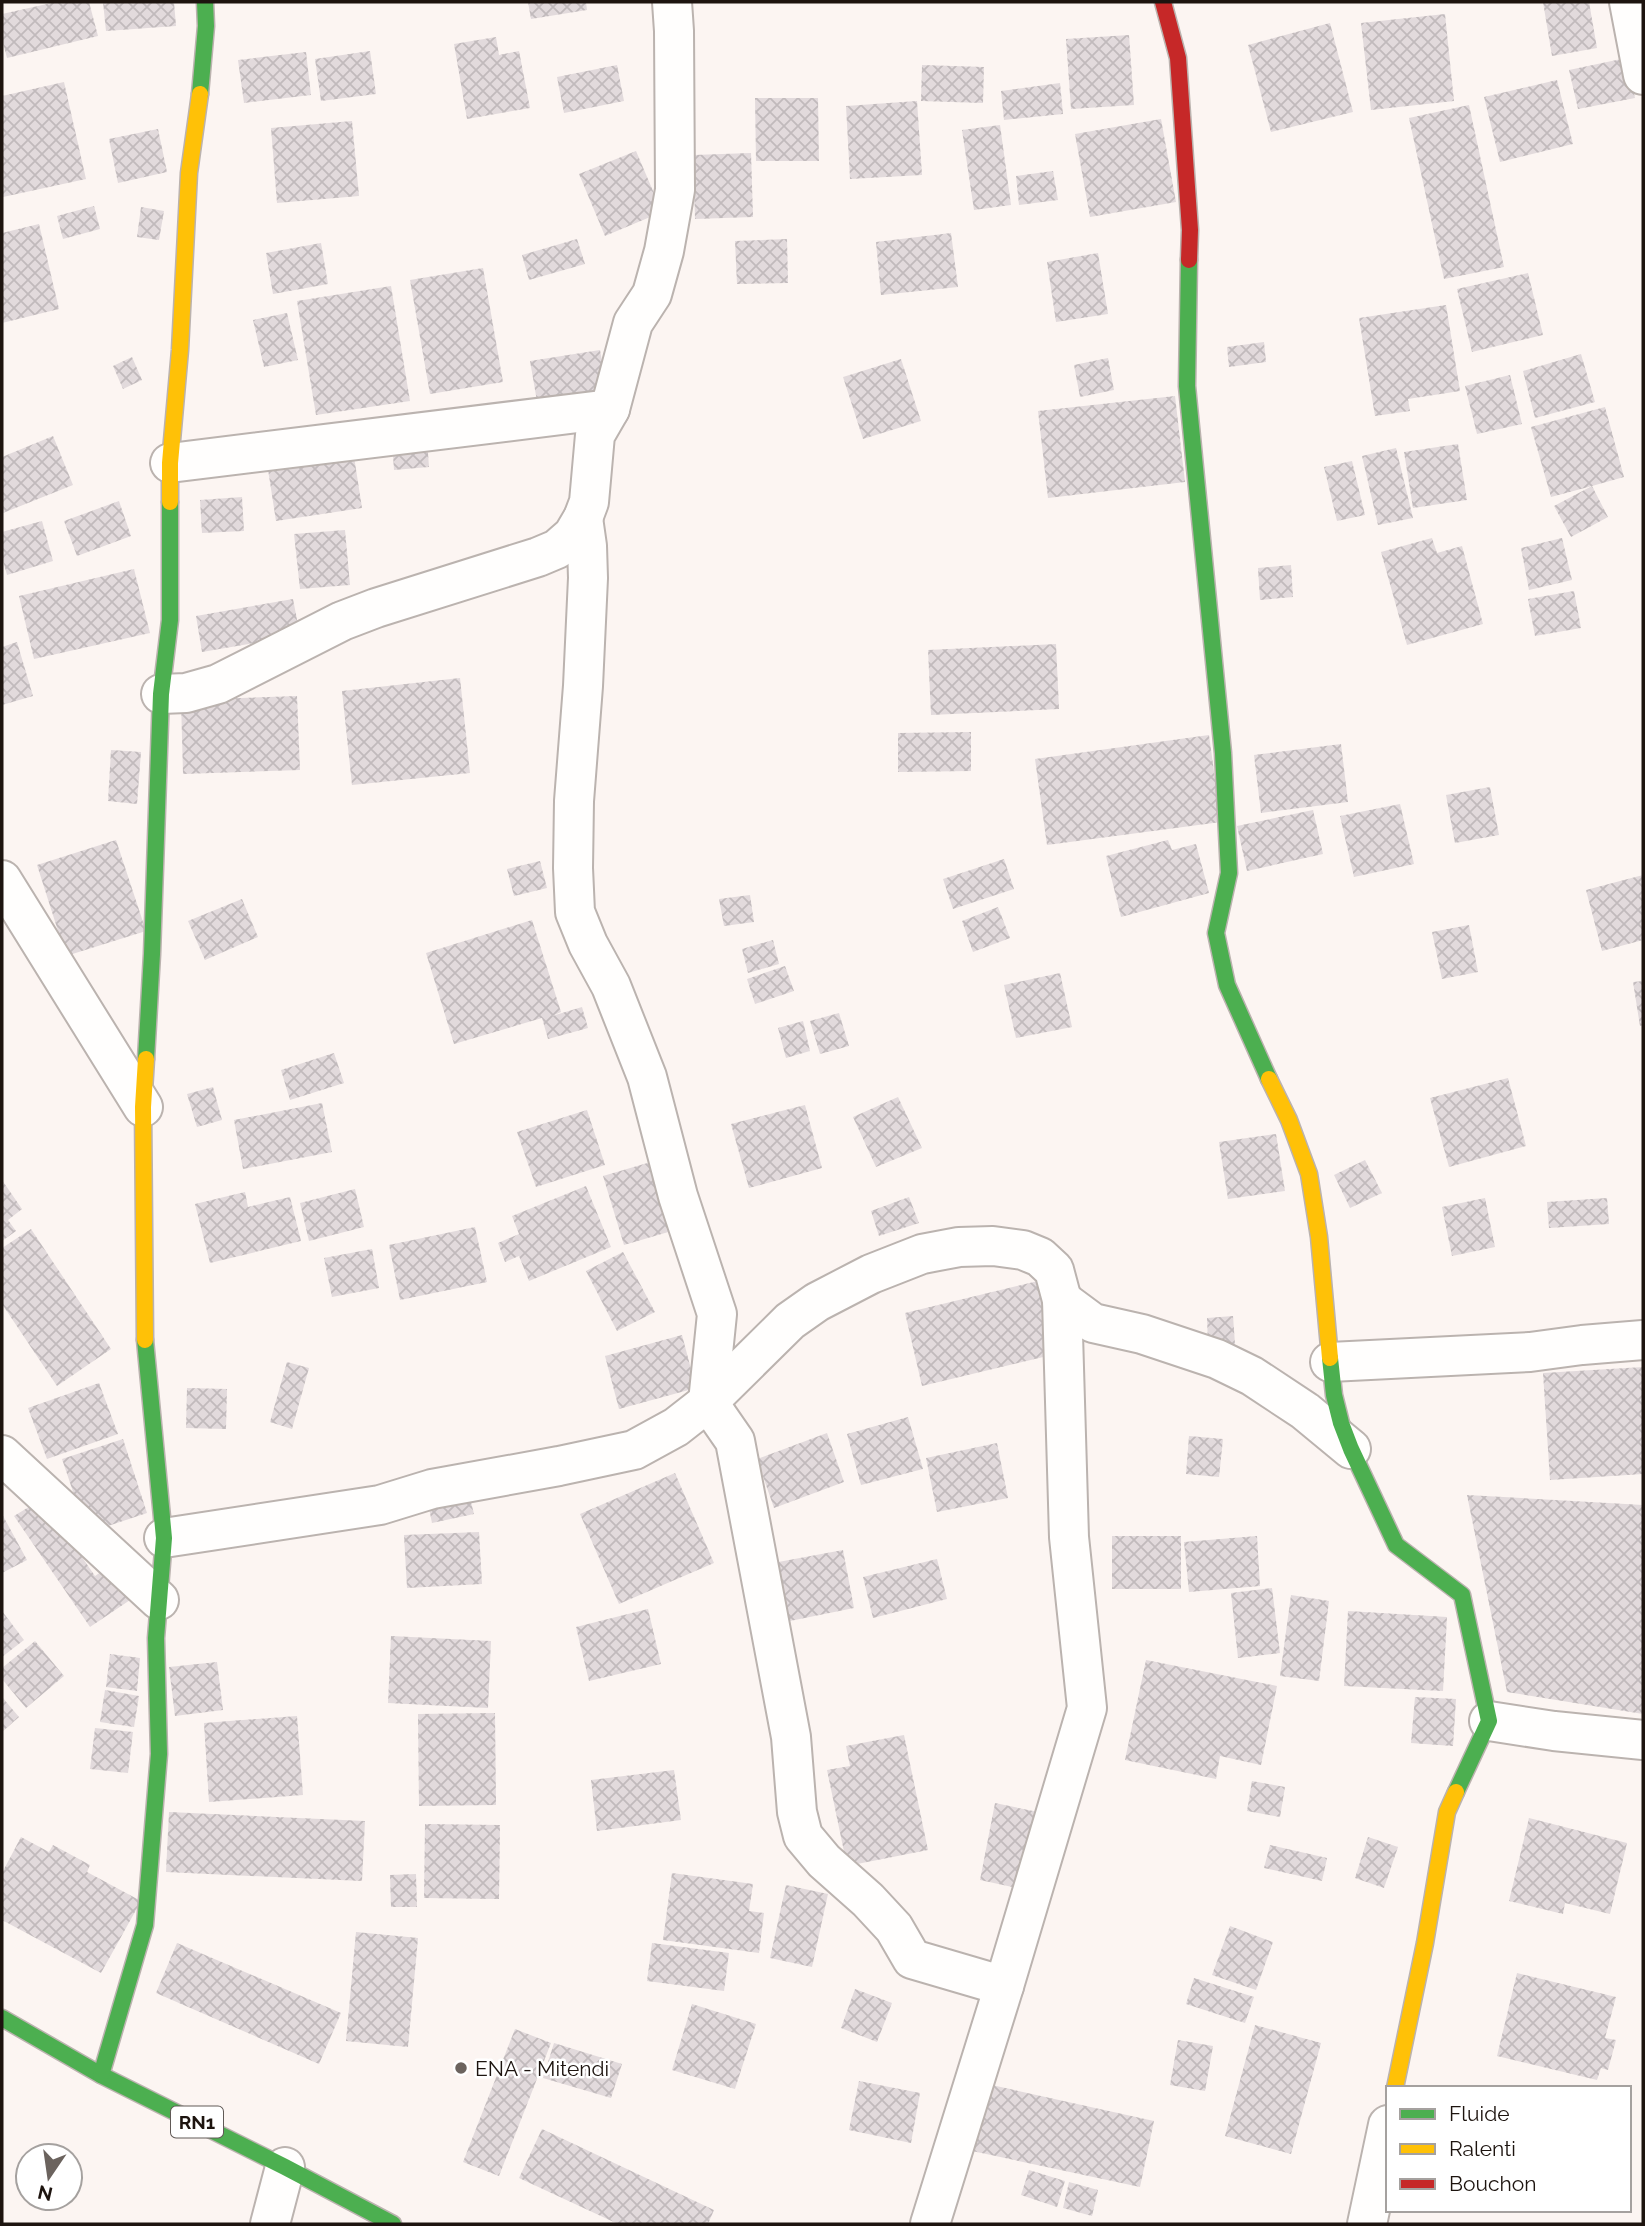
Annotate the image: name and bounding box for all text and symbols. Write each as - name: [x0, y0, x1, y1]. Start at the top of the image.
- place label: ENA - Mitendi: [475, 2056, 609, 2081]
- marker: ENA - Mitendi: [453, 2060, 469, 2076]
- legend: [1386, 2086, 1631, 2212]
- text: Fluide: [1449, 2101, 1510, 2126]
- road number: RN1: [171, 2106, 223, 2138]
- text: Ralenti: [1449, 2136, 1516, 2161]
- north arrow: [14, 2142, 84, 2212]
- text: Bouchon: [1449, 2171, 1536, 2196]
- text: N: [36, 2181, 55, 2206]

